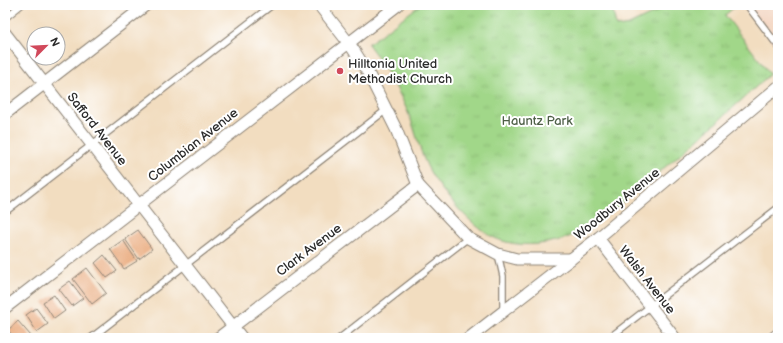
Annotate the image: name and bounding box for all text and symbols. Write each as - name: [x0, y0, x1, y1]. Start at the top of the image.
- north arrow: [26, 26, 66, 66]
- text: N: [47, 36, 62, 49]
- place label: Hilltonia United Methodist Church: [348, 56, 452, 87]
- marker: Hilltonia United Methodist Church: [335, 66, 345, 76]
- street label: Safford Avenue: [64, 89, 131, 169]
- street label: Columbian Avenue: [145, 105, 241, 185]
- park label: Hauntz Park: [501, 113, 573, 129]
- street label: Woodbury Avenue: [571, 164, 663, 243]
- street label: Clark Avenue: [273, 220, 345, 280]
- street label: Walsh Avenue: [615, 243, 679, 318]

